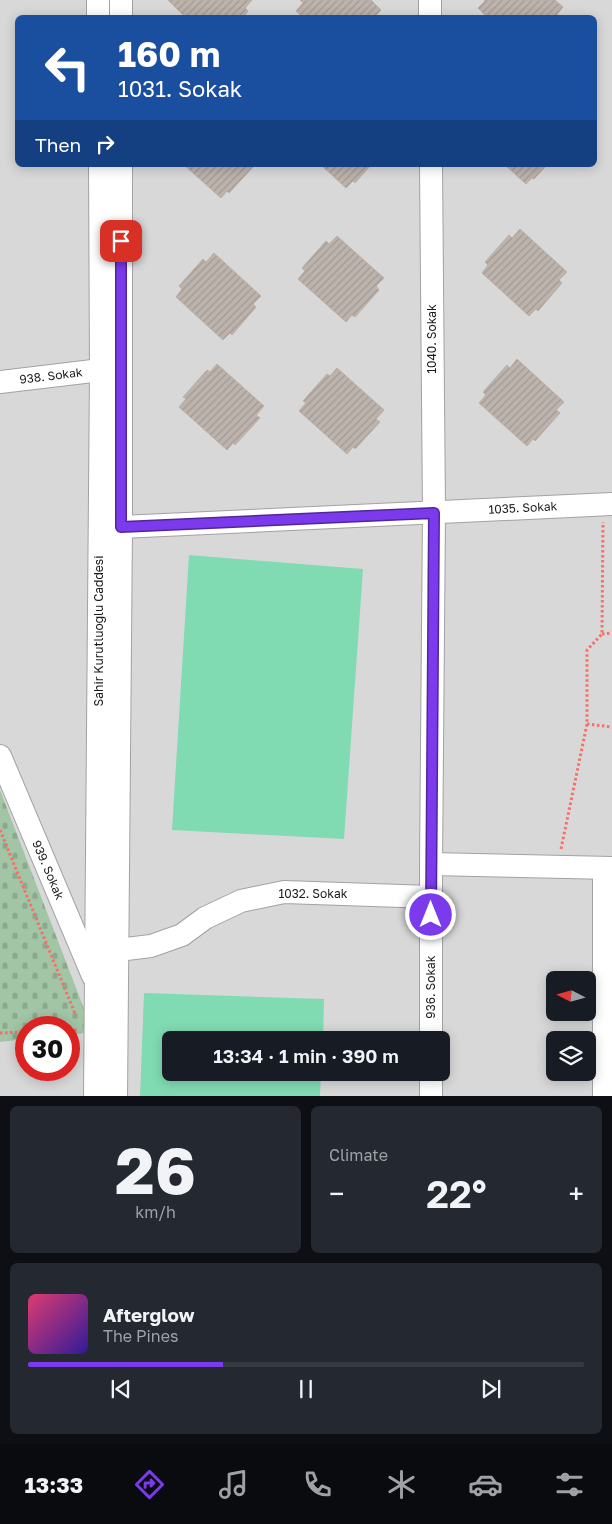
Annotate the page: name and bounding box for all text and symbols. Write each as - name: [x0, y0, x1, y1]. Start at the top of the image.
- text: 160 m: [118, 33, 220, 75]
- icon: left: [35, 35, 100, 100]
- text: 1031. Sokak: [118, 75, 242, 102]
- icon: right: [91, 130, 119, 158]
- text: Then: [35, 133, 81, 156]
- pin: [100, 220, 142, 262]
- icon: arrive: [107, 227, 135, 255]
- street label: 1040. Sokak: [424, 304, 439, 374]
- street label: 938. Sokak: [19, 364, 83, 387]
- street label: 1035. Sokak: [488, 498, 558, 517]
- street label: Sahir Kurutluoğlu Caddesi: [91, 556, 106, 706]
- street label: 939. Sokak: [29, 838, 68, 902]
- street label: 1032. Sokak: [279, 886, 348, 901]
- position arrow: [404, 888, 456, 940]
- street label: 936. Sokak: [423, 955, 438, 1019]
- north arrow: [546, 971, 596, 1021]
- map controls: [546, 971, 596, 1081]
- speed limit sign: 30: [15, 1016, 80, 1081]
- button: layers: [546, 1031, 596, 1081]
- text: 13:34 · 1 min · 390 m: [213, 1044, 399, 1067]
- text: 26: [115, 1130, 196, 1208]
- text: Climate: [329, 1145, 388, 1165]
- text: 22°: [426, 1171, 487, 1216]
- text: −: [329, 1177, 344, 1210]
- text: +: [569, 1177, 584, 1210]
- text: km/h: [135, 1202, 176, 1222]
- text: Afterglow: [103, 1303, 194, 1326]
- text: The Pines: [103, 1326, 178, 1346]
- icon: previous: [107, 1375, 135, 1403]
- icon: pause: [292, 1375, 320, 1403]
- icon: next: [477, 1375, 505, 1403]
- icon: directions: [132, 1467, 167, 1502]
- icon: music: [216, 1467, 251, 1502]
- icon: phone: [300, 1467, 335, 1502]
- icon: climate: [384, 1467, 419, 1502]
- icon: car: [468, 1467, 503, 1502]
- icon: filters: [552, 1467, 587, 1502]
- text: 13:33: [25, 1471, 83, 1498]

